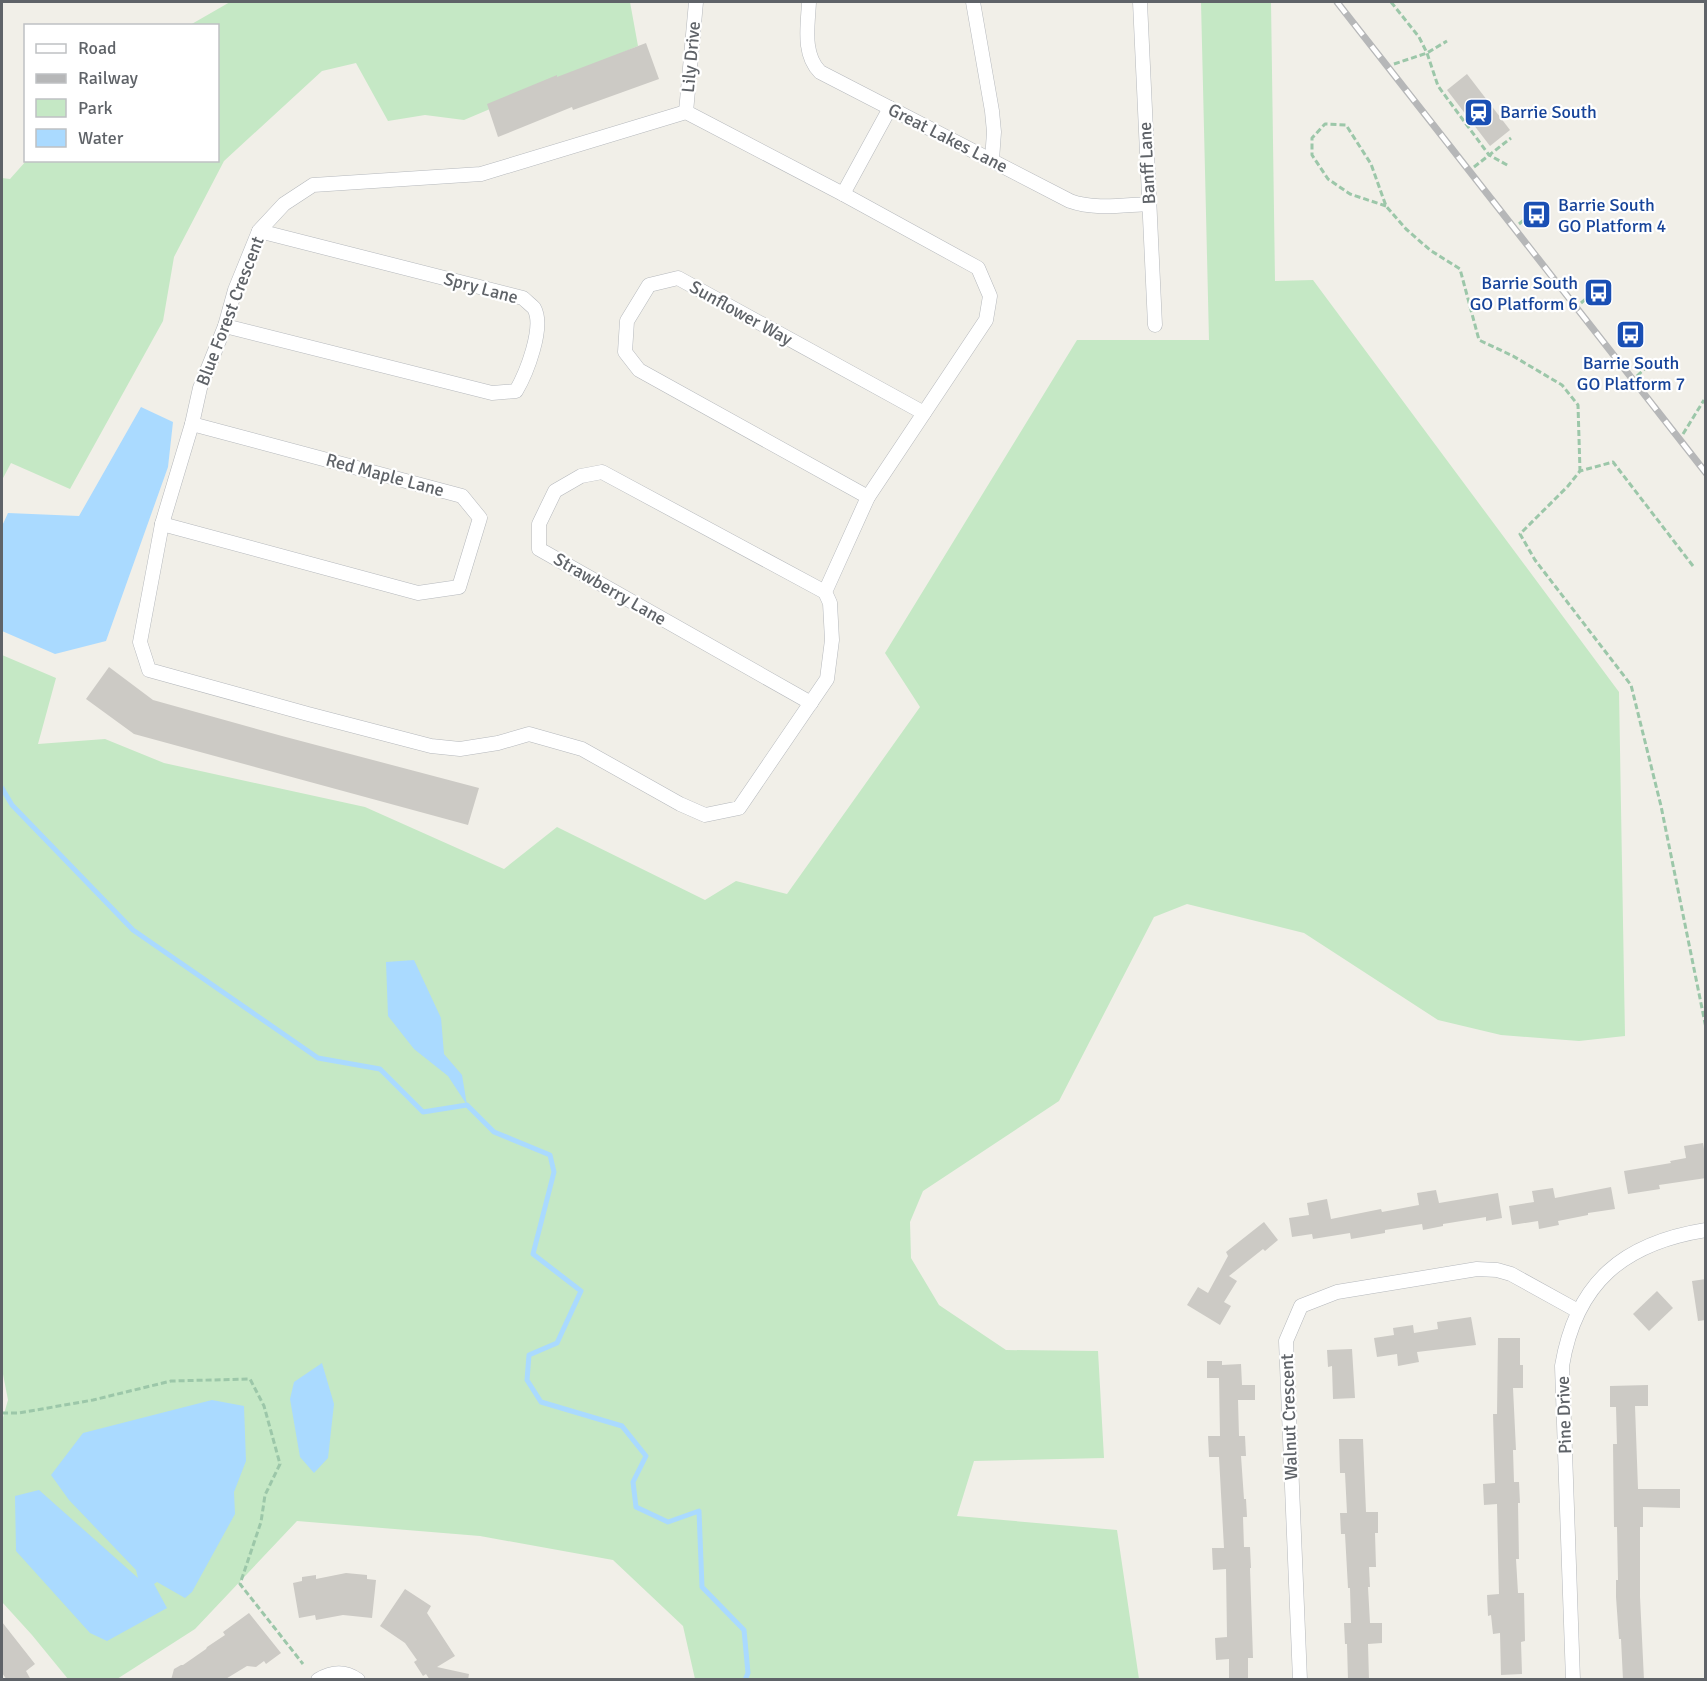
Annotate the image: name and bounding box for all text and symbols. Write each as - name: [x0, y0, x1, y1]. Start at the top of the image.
- street label: Lily Drive: [677, 20, 705, 94]
- legend: [24, 24, 219, 162]
- text: Road: [78, 37, 117, 59]
- text: Railway: [78, 67, 139, 89]
- station icon: Barrie South: [1463, 96, 1495, 128]
- text: Park: [78, 97, 113, 119]
- street label: Great Lakes Lane: [885, 98, 1011, 178]
- place label: Barrie South: [1500, 101, 1597, 123]
- street label: Banff Lane: [1134, 121, 1160, 205]
- text: Water: [78, 127, 124, 149]
- place label: Barrie South GO Platform 4: [1558, 194, 1667, 237]
- bus stop icon: Barrie South GO Platform 4: [1521, 199, 1553, 231]
- street label: Blue Forest Crescent: [191, 233, 269, 389]
- street label: Spry Lane: [441, 268, 521, 308]
- place label: Barrie South GO Platform 6: [1470, 272, 1578, 315]
- street label: Sunflower Way: [686, 276, 797, 351]
- bus stop icon: Barrie South GO Platform 6: [1583, 277, 1615, 309]
- bus stop icon: Barrie South GO Platform 7: [1615, 318, 1647, 350]
- place label: Barrie South GO Platform 7: [1577, 352, 1685, 395]
- street label: Red Maple Lane: [323, 449, 447, 501]
- street label: Strawberry Lane: [550, 548, 670, 630]
- street label: Walnut Crescent: [1276, 1353, 1302, 1481]
- street label: Pine Drive: [1552, 1376, 1576, 1454]

